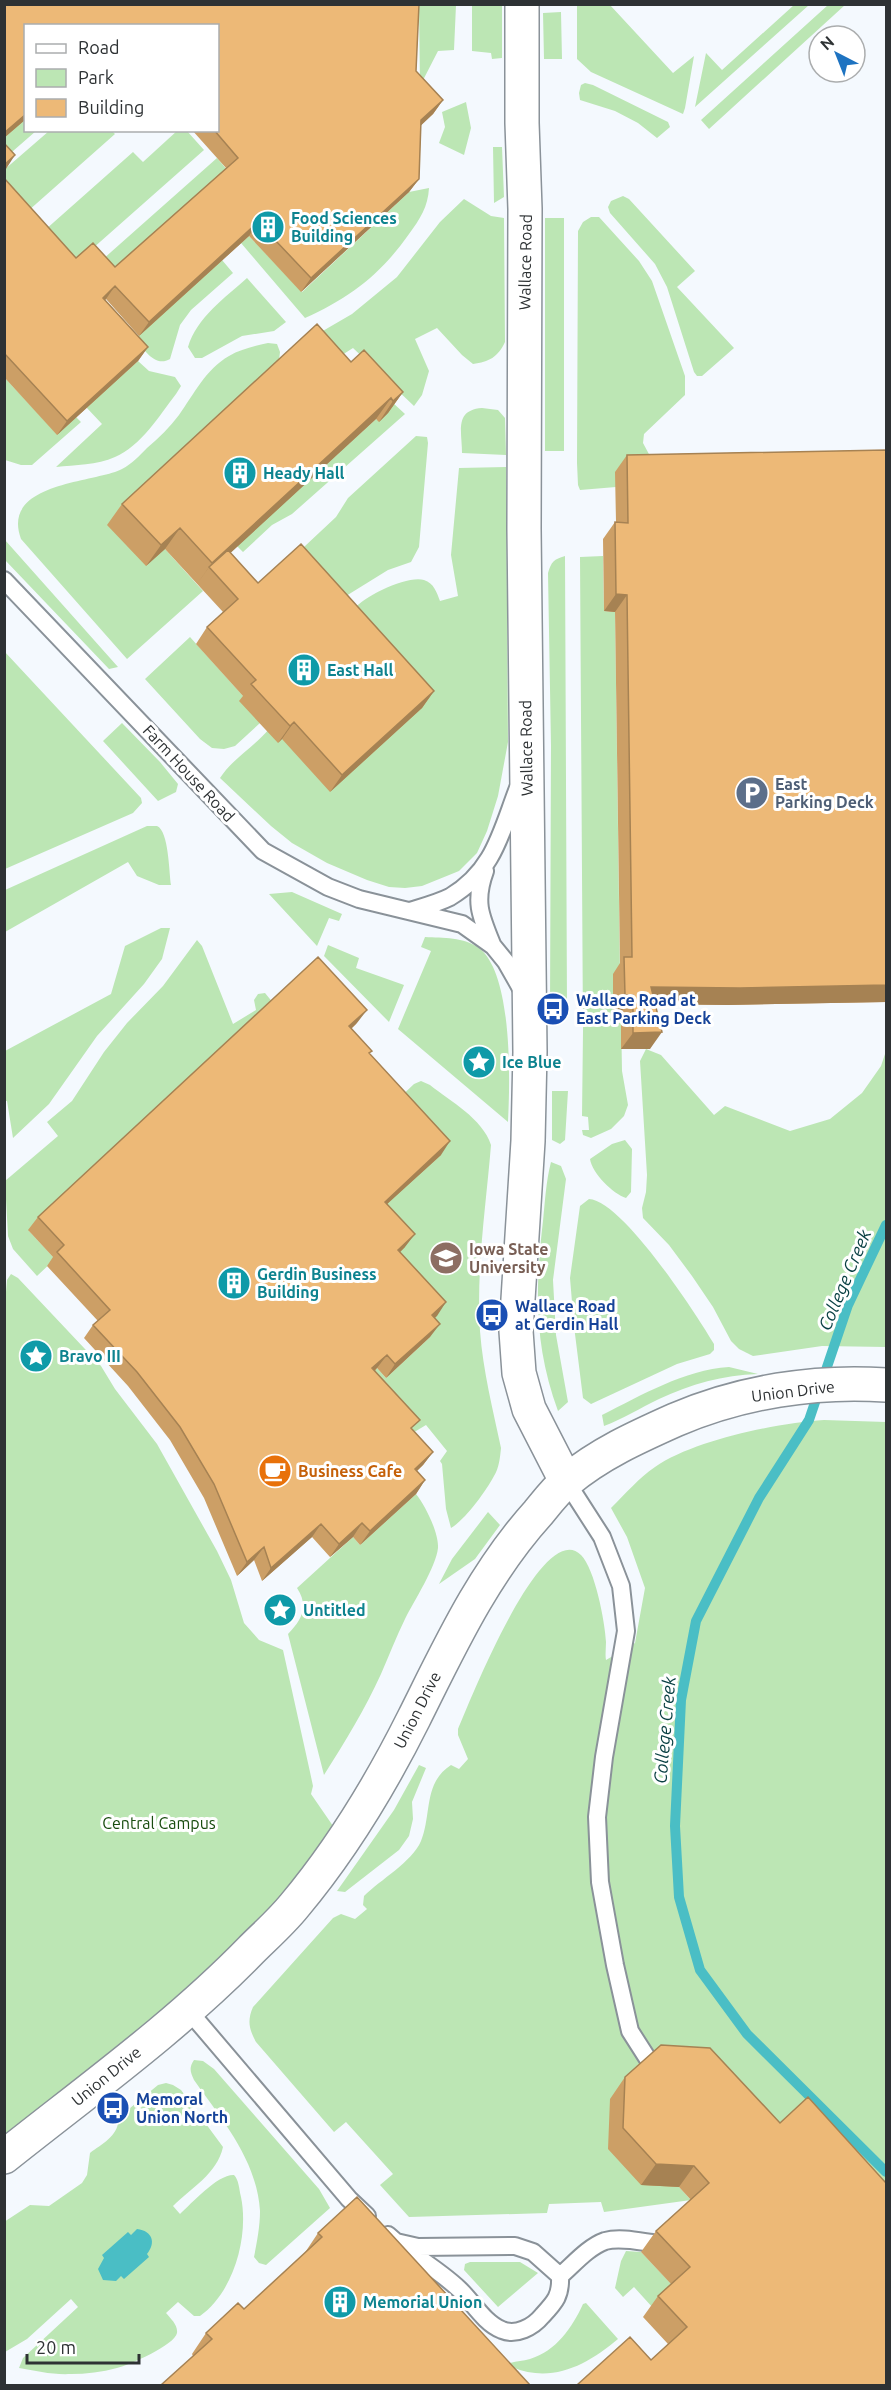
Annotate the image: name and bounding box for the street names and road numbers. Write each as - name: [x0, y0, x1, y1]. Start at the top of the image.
- street label: Wallace Road: [515, 214, 535, 310]
- street label: Wallace Road: [516, 700, 536, 796]
- street label: Farm House Road: [140, 721, 238, 825]
- street label: Union Drive: [750, 1377, 836, 1405]
- street label: Union Drive: [390, 1669, 444, 1751]
- street label: Union Drive: [68, 2043, 144, 2109]

